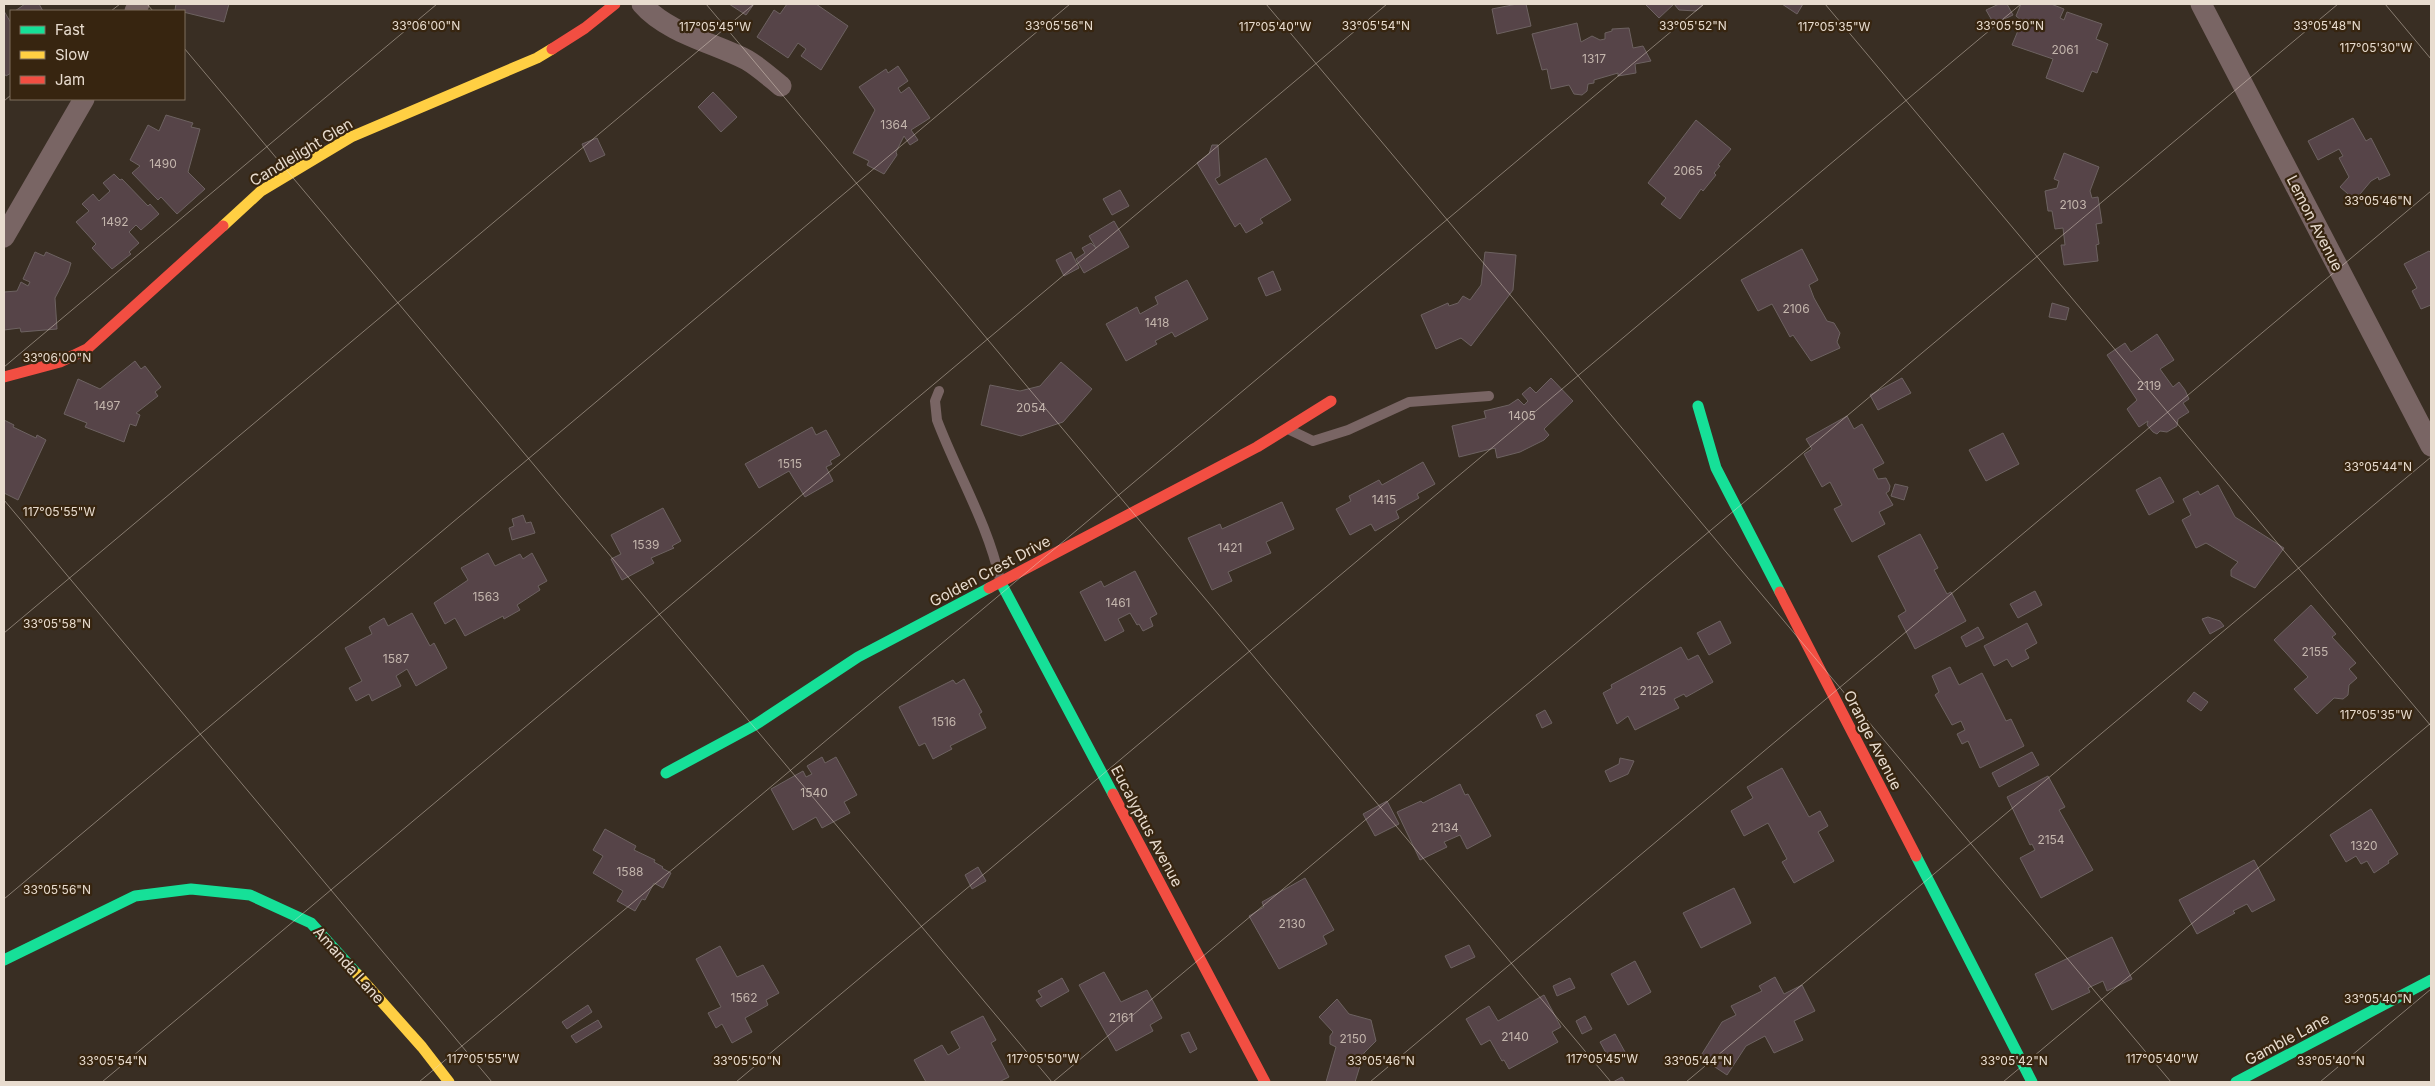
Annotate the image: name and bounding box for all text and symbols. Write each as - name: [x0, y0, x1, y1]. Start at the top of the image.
- legend: [10, 10, 185, 100]
- text: 33°06'00"N: [392, 18, 460, 33]
- text: 33°05'56"N: [1025, 18, 1093, 33]
- text: 33°05'54"N: [1342, 18, 1410, 33]
- text: 33°05'52"N: [1659, 18, 1727, 33]
- text: 33°05'50"N: [1976, 18, 2044, 33]
- text: 33°05'48"N: [2293, 18, 2361, 33]
- text: 117°05'45"W: [679, 19, 751, 34]
- text: 117°05'40"W: [1239, 19, 1311, 34]
- text: 117°05'35"W: [1798, 19, 1870, 34]
- text: Fast: [55, 20, 85, 39]
- text: 117°05'30"W: [2340, 40, 2413, 55]
- house number: 2061: [2051, 42, 2079, 57]
- text: Slow: [55, 45, 89, 64]
- house number: 1317: [1582, 51, 1606, 66]
- text: Jam: [55, 70, 85, 89]
- street label: Candlelight Glen: [246, 114, 356, 190]
- house number: 1364: [880, 117, 908, 132]
- house number: 1490: [149, 156, 177, 171]
- house number: 2065: [1673, 163, 1703, 178]
- street label: Lemon Avenue: [2283, 172, 2347, 274]
- text: 33°05'46"N: [2344, 193, 2412, 208]
- house number: 2103: [2059, 197, 2087, 212]
- house number: 1492: [101, 214, 129, 229]
- house number: 2106: [1782, 301, 1810, 316]
- house number: 1418: [1145, 315, 1169, 330]
- text: 33°06'00"N: [23, 350, 91, 365]
- house number: 2119: [2137, 378, 2161, 393]
- house number: 1497: [94, 398, 121, 413]
- house number: 2054: [1016, 400, 1046, 415]
- house number: 1405: [1508, 408, 1536, 423]
- house number: 1515: [778, 456, 802, 471]
- text: 33°05'44"N: [2344, 459, 2412, 474]
- house number: 1415: [1372, 492, 1396, 507]
- text: 117°05'55"W: [23, 504, 95, 519]
- street label: Golden Crest Drive: [926, 531, 1054, 611]
- house number: 1539: [632, 537, 660, 552]
- house number: 1421: [1218, 540, 1242, 555]
- house number: 1563: [472, 589, 500, 604]
- house number: 1461: [1106, 595, 1130, 610]
- text: 33°05'58"N: [23, 616, 91, 631]
- house number: 2155: [2302, 644, 2328, 659]
- house number: 1587: [383, 651, 409, 666]
- house number: 2125: [1640, 683, 1666, 698]
- street label: Orange Avenue: [1840, 687, 1906, 793]
- text: 117°05'35"W: [2340, 707, 2412, 722]
- house number: 1516: [932, 714, 956, 729]
- street label: Eucalyptus Avenue: [1107, 762, 1187, 890]
- house number: 1540: [800, 785, 828, 800]
- house number: 2134: [1431, 820, 1459, 835]
- house number: 2154: [2037, 832, 2065, 847]
- house number: 1320: [2350, 838, 2378, 853]
- house number: 1588: [616, 864, 644, 879]
- text: 33°05'56"N: [23, 882, 91, 897]
- house number: 2130: [1278, 916, 1306, 931]
- street label: Amanda Lane: [309, 923, 389, 1007]
- house number: 1562: [731, 990, 757, 1005]
- text: 33°05'40"N: [2344, 991, 2412, 1006]
- street label: Gamble Lane: [2241, 1009, 2333, 1069]
- house number: 2161: [1109, 1010, 1133, 1025]
- house number: 2140: [1501, 1029, 1529, 1044]
- house number: 2150: [1339, 1031, 1367, 1046]
- text: 117°05'55"W: [447, 1051, 519, 1066]
- text: 117°05'50"W: [1007, 1051, 1080, 1066]
- text: 117°05'45"W: [1566, 1051, 1638, 1066]
- text: 117°05'40"W: [2126, 1051, 2198, 1066]
- text: 33°05'54"N: [79, 1053, 147, 1068]
- text: 33°05'50"N: [713, 1053, 781, 1068]
- text: 33°05'46"N: [1347, 1053, 1415, 1068]
- text: 33°05'44"N: [1664, 1053, 1732, 1068]
- text: 33°05'42"N: [1980, 1053, 2048, 1068]
- text: 33°05'40"N: [2297, 1053, 2365, 1068]

